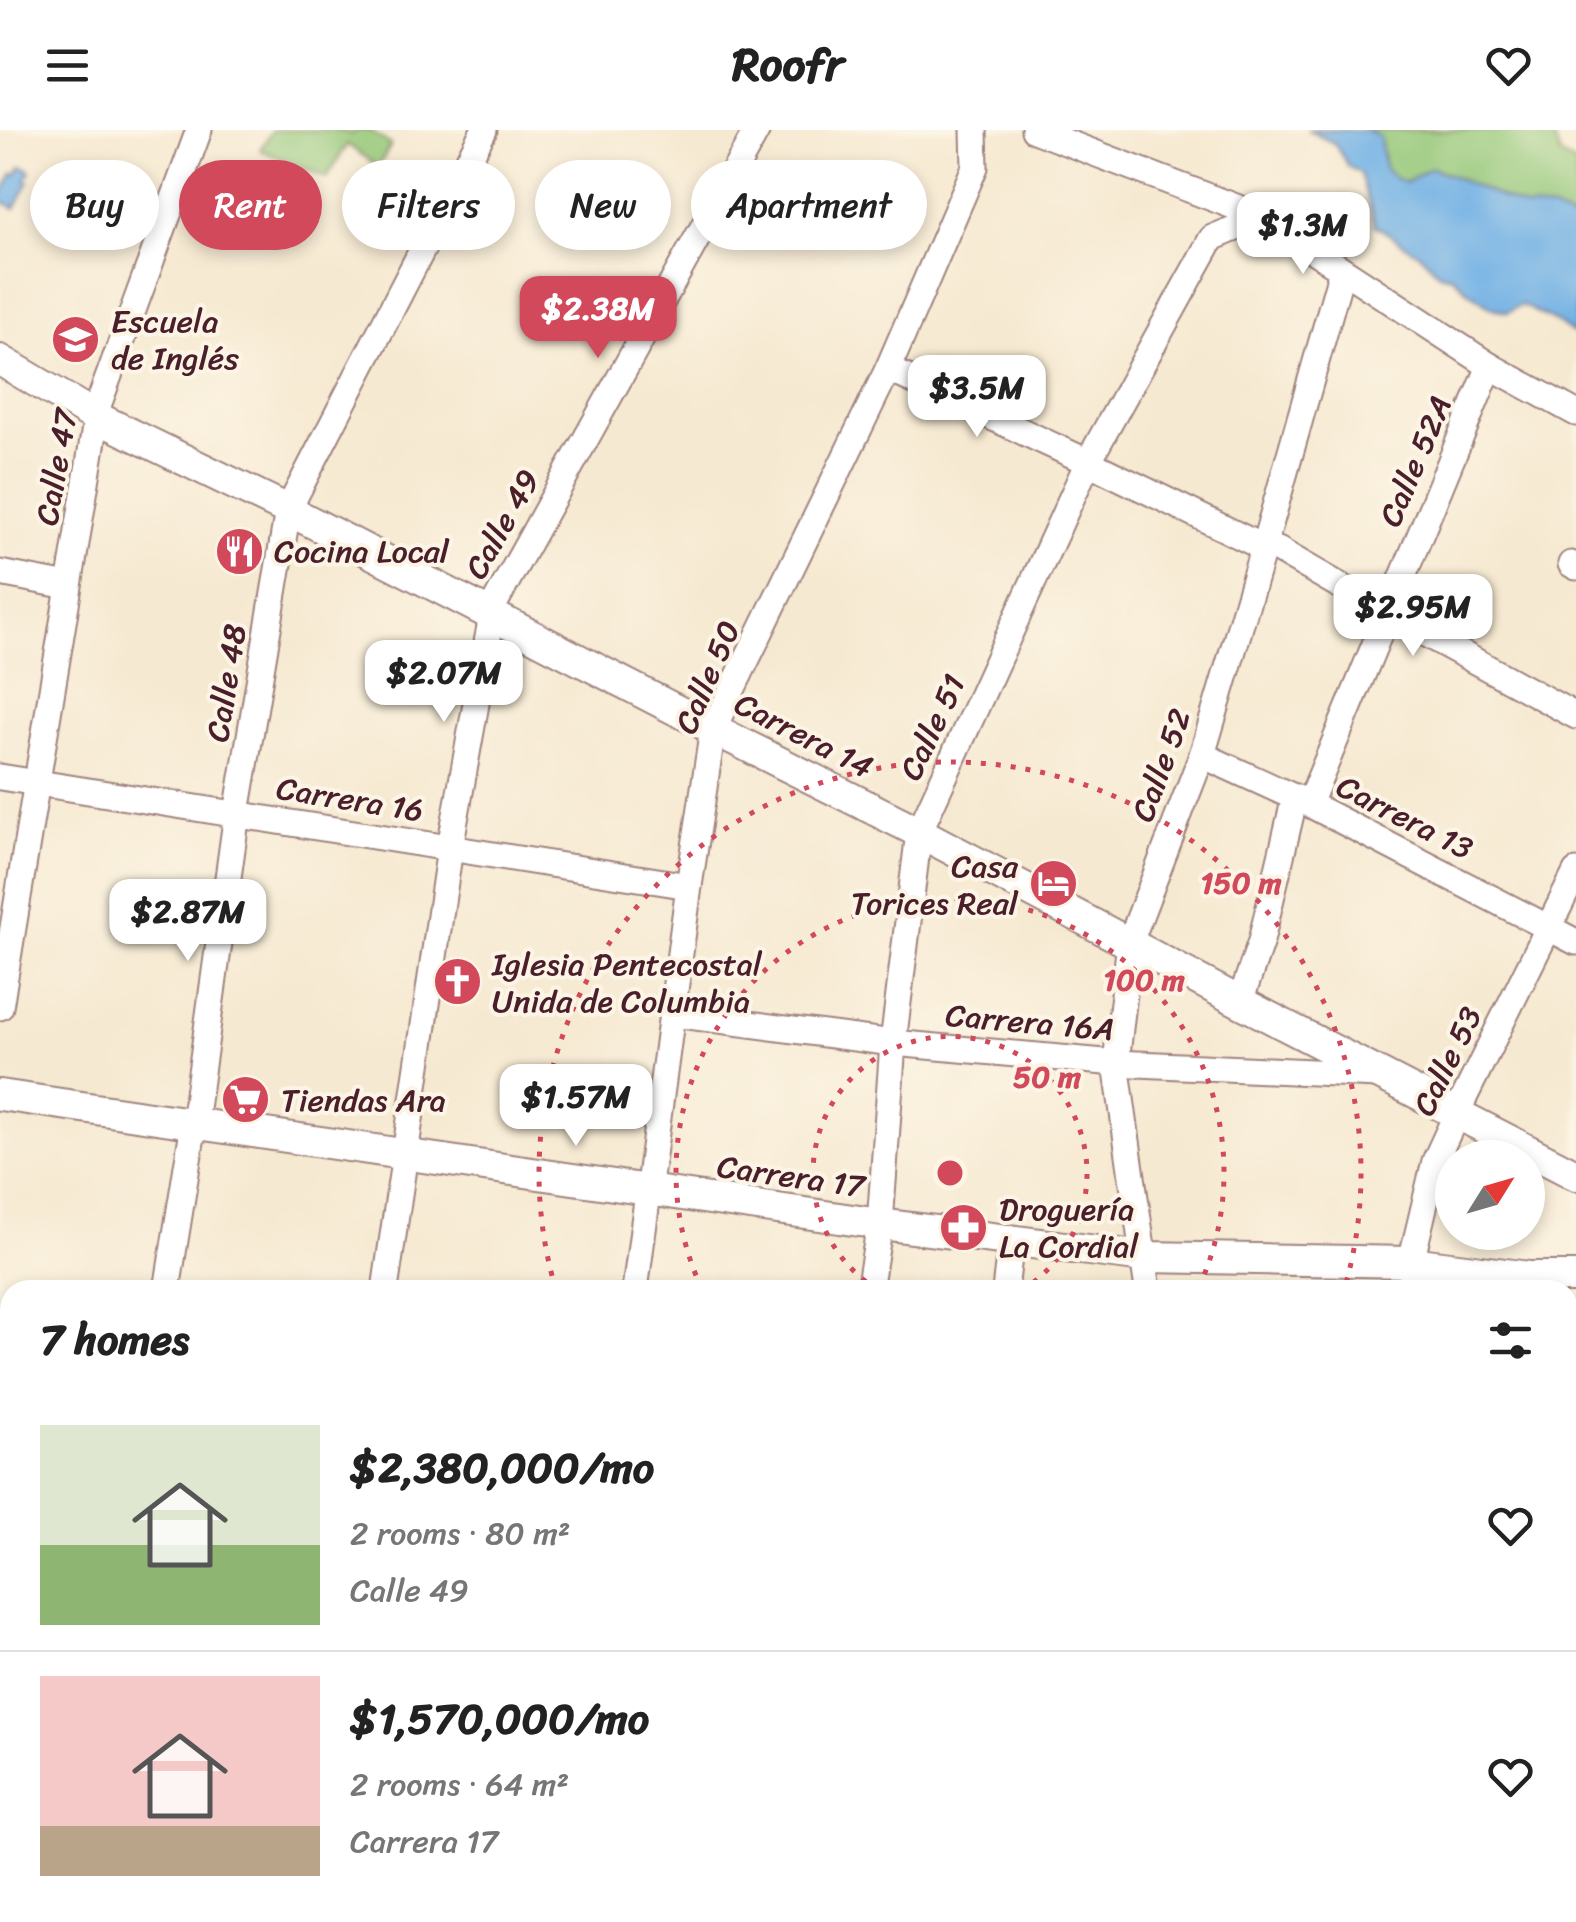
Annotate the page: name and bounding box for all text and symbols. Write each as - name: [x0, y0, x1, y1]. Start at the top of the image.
- text: Roofr: [732, 25, 844, 105]
- icon: menu: [40, 38, 95, 93]
- icon: heart: [1481, 38, 1536, 93]
- chip: Buy: [30, 160, 159, 250]
- chip: Rent: [179, 160, 322, 250]
- chip: Filters: [342, 160, 515, 250]
- chip: New: [535, 160, 671, 250]
- chip: Apartment: [691, 160, 927, 250]
- pin: $1.3M: [1233, 192, 1373, 277]
- text: $1.3M: [1259, 196, 1347, 253]
- pin: $2.38M: [517, 276, 679, 361]
- text: $2.38M: [542, 280, 654, 337]
- place label: Escuela de Inglés: [111, 293, 239, 387]
- school or university icon: Escuela de Inglés: [50, 313, 102, 365]
- pin: $3.5M: [907, 355, 1047, 440]
- text: $3.5M: [930, 359, 1024, 416]
- street label: Calle 52A: [1362, 387, 1469, 536]
- street label: Calle 47: [18, 403, 95, 530]
- street label: Calle 49: [449, 459, 556, 590]
- place label: Cocina Local: [274, 523, 450, 580]
- restaurant icon: Cocina Local: [213, 525, 265, 577]
- pin: $2.95M: [1332, 574, 1494, 659]
- text: $2.95M: [1356, 578, 1470, 635]
- street label: Calle 50: [658, 611, 757, 743]
- street label: Calle 48: [189, 620, 264, 746]
- pin: $2.07M: [363, 640, 525, 725]
- text: $2.07M: [387, 644, 501, 701]
- street label: Calle 51: [883, 664, 982, 790]
- street label: Carrera 14: [724, 676, 884, 795]
- street label: Calle 52: [1115, 700, 1208, 830]
- street label: Carrera 13: [1326, 759, 1483, 876]
- street label: Carrera 16: [272, 760, 428, 839]
- place label: Casa Torices Real: [851, 838, 1019, 932]
- text: 150 m: [1201, 856, 1282, 910]
- hotel icon: Casa Torices Real: [1027, 858, 1079, 910]
- pin: $2.87M: [107, 879, 269, 964]
- text: $2.87M: [131, 883, 245, 940]
- place label: Iglesia Pentecostal Unida de Columbia: [491, 936, 763, 1030]
- text: 100 m: [1103, 953, 1185, 1007]
- church icon: Iglesia Pentecostal Unida de Columbia: [431, 956, 483, 1008]
- street label: Carrera 16A: [943, 987, 1117, 1058]
- street label: Calle 53: [1396, 997, 1499, 1126]
- text: 50 m: [1013, 1050, 1081, 1104]
- pin: $1.57M: [495, 1064, 657, 1149]
- text: $1.57M: [522, 1068, 630, 1125]
- place label: Tiendas Ara: [281, 1072, 446, 1129]
- supermarket icon: Tiendas Ara: [220, 1074, 272, 1126]
- street label: Carrera 17: [714, 1138, 870, 1215]
- north arrow: [1435, 1140, 1545, 1250]
- map controls: [1435, 1140, 1545, 1250]
- centre of rings: [932, 1155, 968, 1191]
- place label: Droguería La Cordial: [999, 1181, 1139, 1275]
- pharmacy icon: Droguería La Cordial: [938, 1201, 990, 1253]
- text: 7 homes: [40, 1303, 189, 1377]
- icon: filters: [1483, 1313, 1538, 1368]
- text: $2,380,000/mo: [350, 1431, 654, 1505]
- icon: home: [120, 1465, 240, 1585]
- icon: heart: [1483, 1498, 1538, 1553]
- text: 2 rooms · 80 m²: [350, 1505, 570, 1562]
- text: Calle 49: [350, 1562, 469, 1619]
- text: $1,570,000/mo: [350, 1682, 649, 1756]
- icon: home: [120, 1716, 240, 1836]
- icon: heart: [1483, 1749, 1538, 1804]
- text: 2 rooms · 64 m²: [350, 1756, 569, 1813]
- text: Carrera 17: [350, 1813, 498, 1870]

